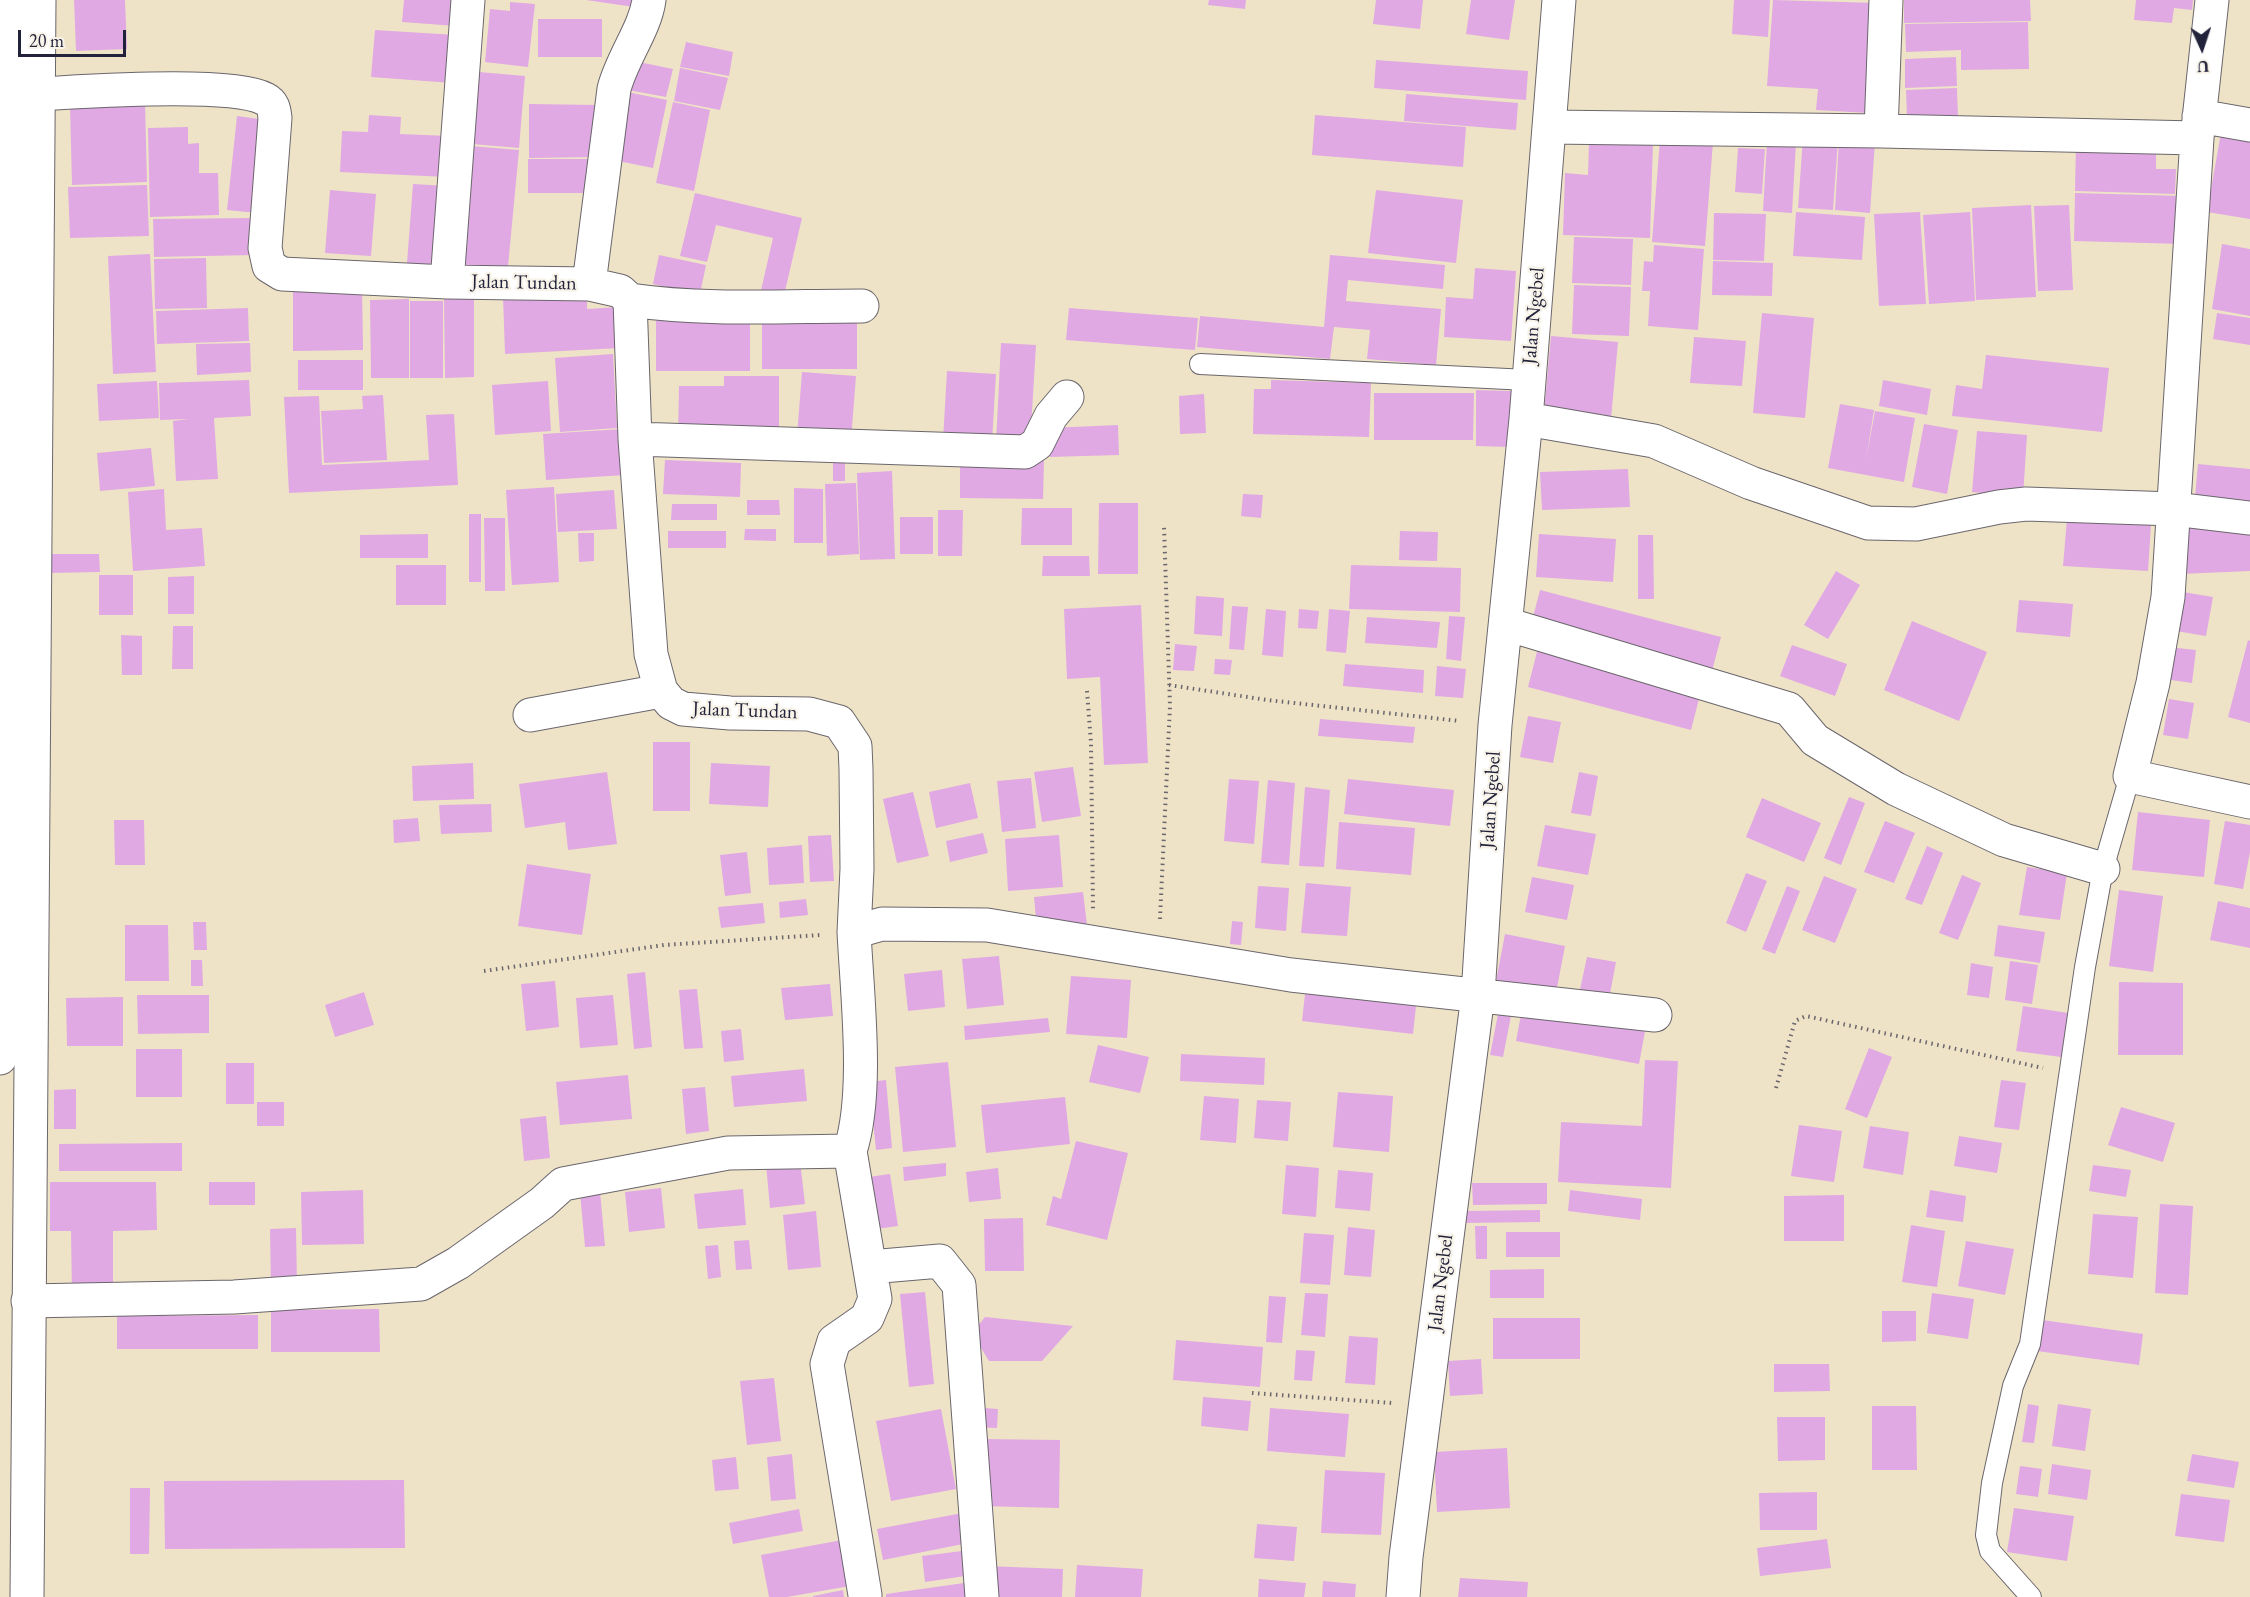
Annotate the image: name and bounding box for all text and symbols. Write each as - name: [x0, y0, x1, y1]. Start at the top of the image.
- scale bar: [21, 18, 129, 56]
- north arrow: [2172, 18, 2232, 78]
- text: 20 m: [29, 29, 64, 52]
- text: U: [2196, 56, 2209, 77]
- street label: Jalan Ngebel: [1518, 266, 1550, 366]
- street label: Jalan Tundan: [471, 270, 577, 296]
- street label: Jalan Tundan: [692, 697, 798, 725]
- street label: Jalan Ngebel: [1476, 751, 1506, 849]
- street label: Jalan Ngebel: [1423, 1233, 1459, 1333]

